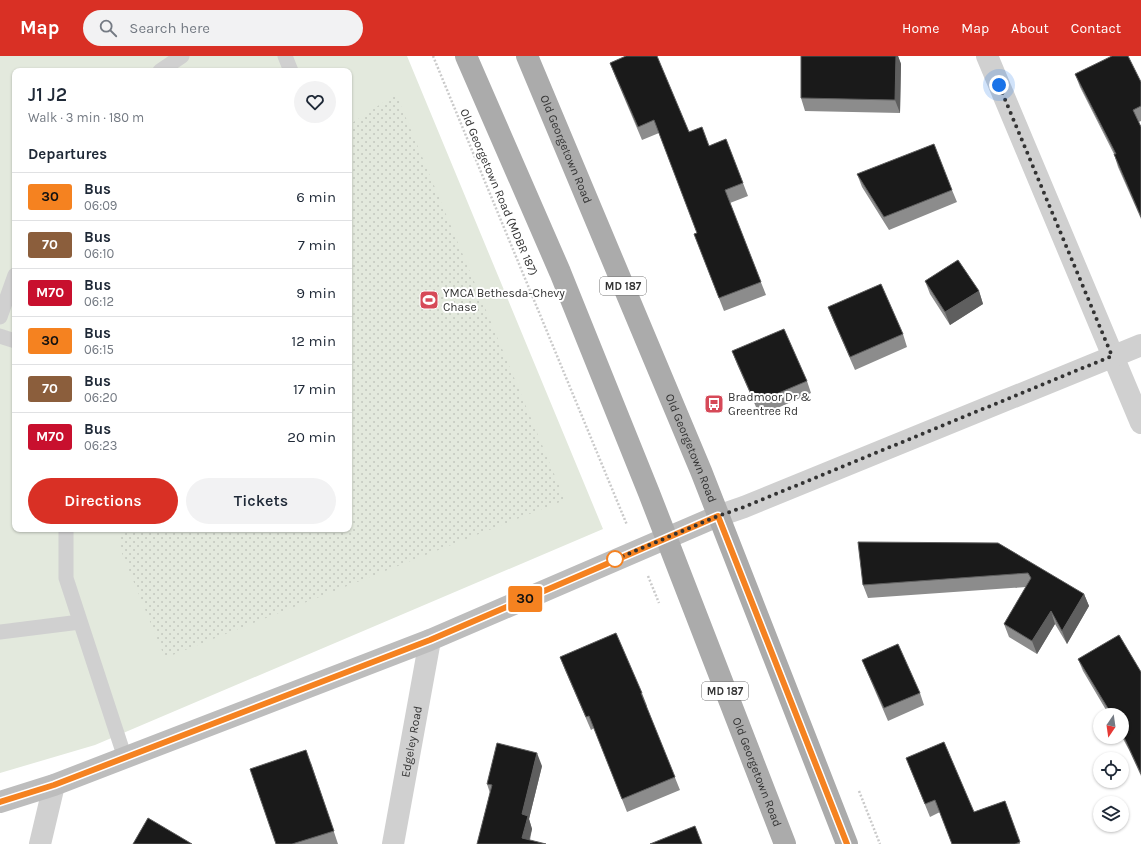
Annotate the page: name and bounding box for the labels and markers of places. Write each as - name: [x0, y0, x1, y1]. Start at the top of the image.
- place label: YMCA Bethesda-Chevy Chase: [443, 286, 565, 314]
- sports icon: YMCA Bethesda-Chevy Chase: [418, 289, 440, 311]
- place label: Bradmoor Dr & Greentree Rd: [728, 390, 811, 418]
- bus stop icon: Bradmoor Dr & Greentree Rd: [703, 393, 725, 415]
- unlabelled marker: [606, 550, 624, 568]

